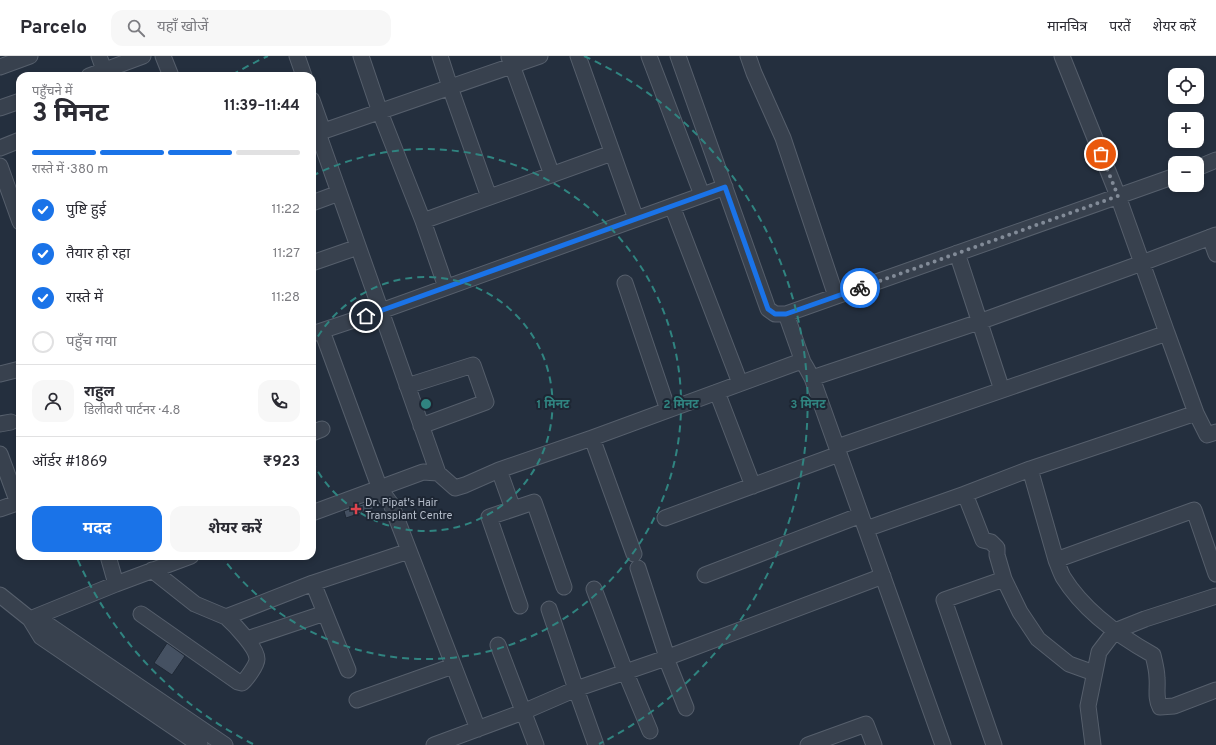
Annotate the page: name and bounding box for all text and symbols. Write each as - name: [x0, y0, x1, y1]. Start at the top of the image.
- search box: [111, 10, 391, 46]
- text: Parcelo: [20, 16, 87, 40]
- icon: search: [125, 17, 147, 39]
- text: यहाँ खोजें: [157, 18, 208, 37]
- text: मानचित्र: [1047, 19, 1087, 36]
- text: परतें: [1109, 19, 1131, 36]
- text: शेयर करें: [1153, 19, 1196, 36]
- map controls: [1168, 68, 1204, 192]
- button: locate: [1168, 68, 1204, 104]
- text: पहुँचने में: [32, 84, 73, 100]
- text: 11:39–11:44: [224, 97, 300, 116]
- text: 3 मिनट: [32, 98, 109, 131]
- button: +: [1168, 112, 1204, 148]
- pin: [1084, 137, 1118, 171]
- icon: bag: [1090, 143, 1112, 165]
- button: −: [1168, 156, 1204, 192]
- text: रास्ते में · 380 m: [32, 162, 108, 178]
- icon: check: [32, 199, 54, 221]
- text: पुष्टि हुई: [66, 201, 106, 220]
- text: 11:22: [271, 202, 300, 218]
- icon: check: [32, 243, 54, 265]
- text: तैयार हो रहा: [66, 245, 130, 264]
- text: 11:27: [273, 246, 300, 262]
- courier: [840, 268, 880, 308]
- icon: bike: [849, 277, 871, 299]
- icon: check: [32, 287, 54, 309]
- text: रास्ते में: [66, 289, 103, 308]
- text: 11:28: [271, 290, 300, 306]
- pin: [349, 299, 383, 333]
- icon: home: [355, 305, 377, 327]
- text: पहुँच गया: [66, 333, 117, 352]
- button: person: [32, 380, 74, 422]
- button: phone: [258, 380, 300, 422]
- text: राहुल: [84, 383, 115, 402]
- text: 1 मिनट: [537, 396, 570, 413]
- text: 2 मिनट: [663, 396, 699, 413]
- text: 3 मिनट: [790, 396, 826, 413]
- centre of rings: [419, 397, 433, 411]
- text: डिलीवरी पार्टनर · 4.8: [84, 403, 180, 419]
- text: ऑर्डर #1869: [32, 453, 107, 472]
- text: ₹923: [263, 453, 300, 472]
- place label: Dr. Pipat's Hair Transplant Centre: [365, 496, 453, 523]
- marker: Dr. Pipat's Hair Transplant Centre: [350, 503, 362, 515]
- button: मदद: [32, 506, 162, 552]
- button: शेयर करें: [170, 506, 300, 552]

